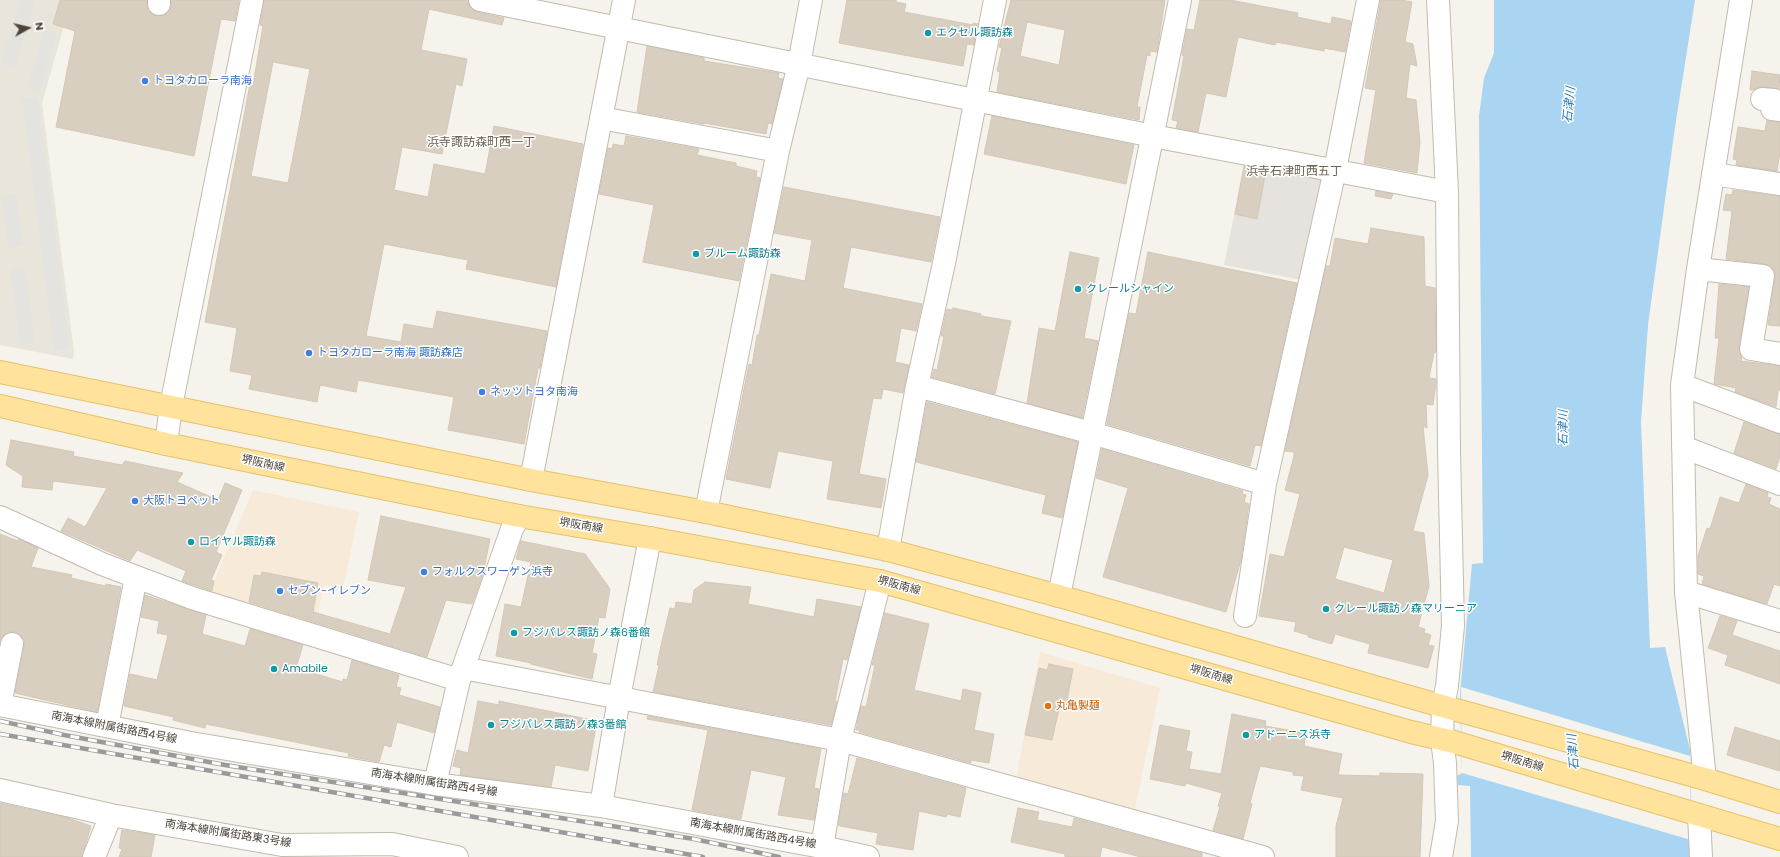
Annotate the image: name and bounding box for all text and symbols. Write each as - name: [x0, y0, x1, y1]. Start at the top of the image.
- north arrow: [8, 8, 48, 48]
- text: N: [31, 21, 48, 32]
- place label: エクセル諏訪森: [936, 26, 1013, 40]
- marker: エクセル諏訪森: [923, 28, 933, 38]
- place label: トヨタカローラ南海: [153, 74, 252, 88]
- marker: トヨタカローラ南海: [140, 76, 150, 86]
- water label: 石津川: [1561, 86, 1579, 124]
- district label: 浜寺諏訪森町西一丁: [427, 136, 535, 150]
- district label: 浜寺石津町西五丁: [1246, 165, 1342, 179]
- place label: ブルーム諏訪森: [704, 247, 781, 261]
- marker: ブルーム諏訪森: [691, 249, 701, 259]
- place label: クレールシャイン: [1086, 282, 1174, 296]
- marker: クレールシャイン: [1073, 284, 1083, 294]
- place label: トヨタカローラ南海 諏訪森店: [317, 346, 463, 360]
- marker: トヨタカローラ南海 諏訪森店: [304, 348, 314, 358]
- place label: ネッツトヨタ南海: [490, 385, 578, 399]
- marker: ネッツトヨタ南海: [477, 387, 487, 397]
- water label: 石津川: [1557, 410, 1571, 446]
- street label: 堺阪南線: [240, 453, 286, 475]
- place label: 大阪トヨペット: [143, 494, 220, 508]
- marker: 大阪トヨペット: [130, 496, 140, 506]
- street label: 堺阪南線: [558, 516, 604, 536]
- place label: ロイヤル諏訪森: [199, 535, 276, 549]
- marker: ロイヤル諏訪森: [186, 537, 196, 547]
- place label: フォルクスワーゲン浜寺: [432, 565, 553, 579]
- marker: フォルクスワーゲン浜寺: [419, 567, 429, 577]
- street label: 堺阪南線: [876, 574, 922, 598]
- place label: セブン-イレブン: [288, 584, 371, 598]
- marker: セブン-イレブン: [275, 586, 285, 596]
- place label: クレール諏訪ノ森マリーニア: [1334, 602, 1477, 616]
- marker: クレール諏訪ノ森マリーニア: [1321, 604, 1331, 614]
- place label: フジパレス諏訪ノ森6番館: [522, 626, 650, 640]
- marker: フジパレス諏訪ノ森6番館: [509, 628, 519, 638]
- place label: Amabile: [282, 662, 328, 676]
- street label: 堺阪南線: [1188, 663, 1234, 687]
- marker: Amabile: [269, 664, 279, 674]
- place label: 丸亀製麺: [1056, 699, 1100, 713]
- marker: 丸亀製麺: [1043, 701, 1053, 711]
- street label: 南海本線附属街路西4号線: [50, 709, 178, 747]
- place label: フジパレス諏訪ノ森3番館: [499, 718, 626, 732]
- marker: フジパレス諏訪ノ森3番館: [486, 720, 496, 730]
- place label: アドーニス浜寺: [1254, 728, 1331, 742]
- marker: アドーニス浜寺: [1241, 730, 1251, 740]
- water label: 石津川: [1565, 733, 1583, 771]
- street label: 堺阪南線: [1499, 749, 1545, 775]
- street label: 南海本線附属街路西4号線: [370, 766, 498, 800]
- street label: 南海本線附属街路西4号線: [689, 816, 817, 852]
- street label: 南海本線附属街路東3号線: [164, 818, 292, 850]

